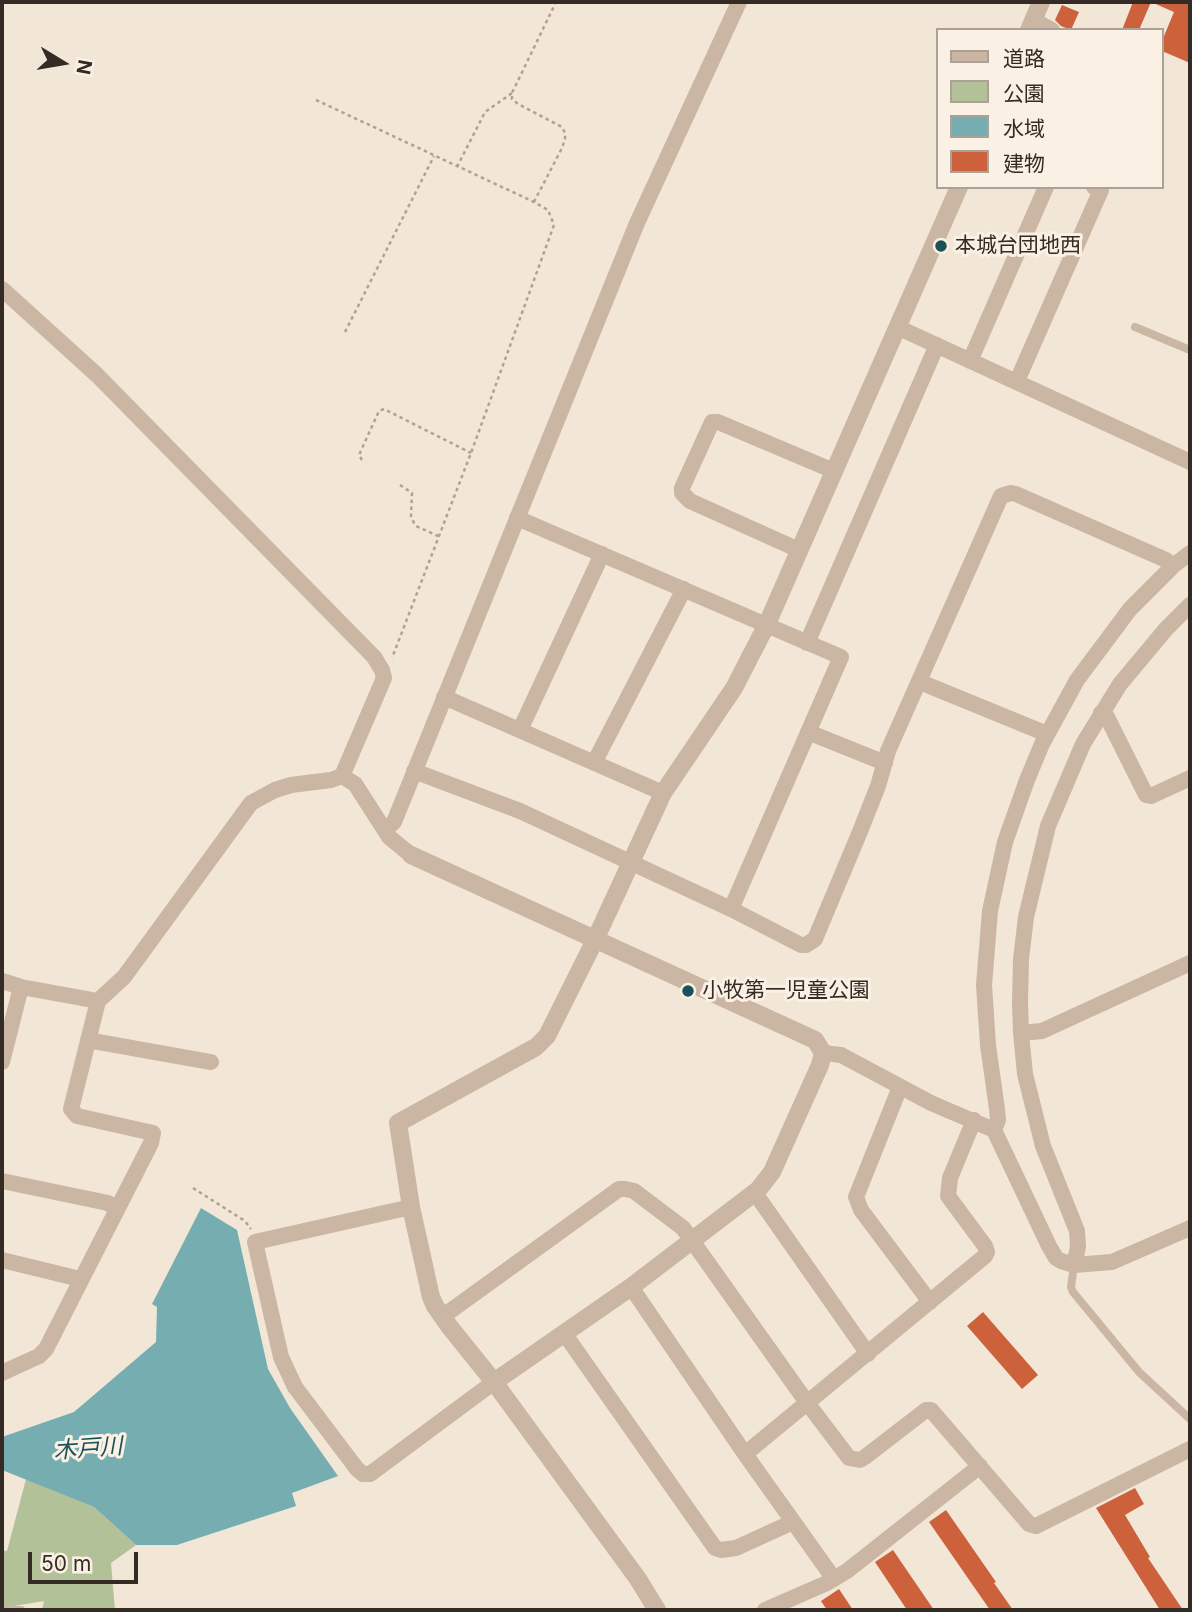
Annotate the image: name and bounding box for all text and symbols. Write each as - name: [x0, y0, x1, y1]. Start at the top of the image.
- north arrow: [28, 28, 98, 98]
- legend: [936, 28, 1164, 189]
- text: 道路: [1003, 46, 1045, 71]
- text: N: [71, 58, 97, 76]
- text: 公園: [1003, 81, 1045, 106]
- text: 水域: [1003, 116, 1045, 141]
- text: 建物: [1003, 151, 1045, 176]
- place label: 本城台団地西: [955, 233, 1081, 259]
- marker: 本城台団地西: [933, 238, 949, 254]
- place label: 小牧第一児童公園: [702, 978, 870, 1004]
- marker: 小牧第一児童公園: [680, 983, 696, 999]
- water label: 木戸川: [53, 1433, 123, 1465]
- scale bar: [32, 1538, 142, 1582]
- text: 50 m: [41, 1551, 91, 1576]

